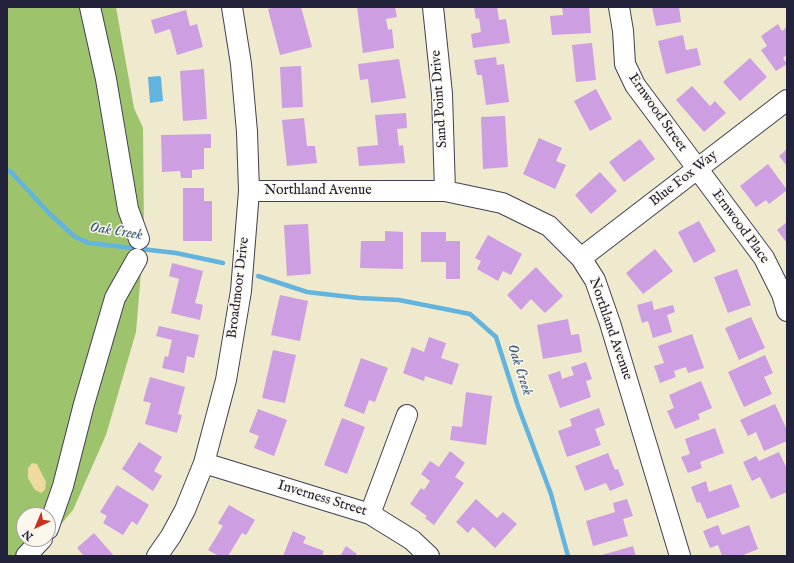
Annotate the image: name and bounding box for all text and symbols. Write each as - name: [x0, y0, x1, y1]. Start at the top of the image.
- street label: Sand Point Drive: [428, 49, 452, 149]
- street label: Ernwood Street: [624, 71, 690, 155]
- street label: Blue Fox Way: [647, 147, 721, 211]
- street label: Northland Avenue: [264, 183, 372, 199]
- street label: Ernwood Place: [708, 187, 772, 267]
- water label: Oak Creek: [88, 219, 144, 245]
- street label: Broadmoor Drive: [224, 236, 254, 340]
- street label: Northland Avenue: [585, 276, 635, 382]
- water label: Oak Creek: [502, 342, 536, 398]
- street label: Inverness Street: [275, 477, 369, 521]
- north arrow: [16, 507, 56, 547]
- text: N: [20, 527, 37, 543]

